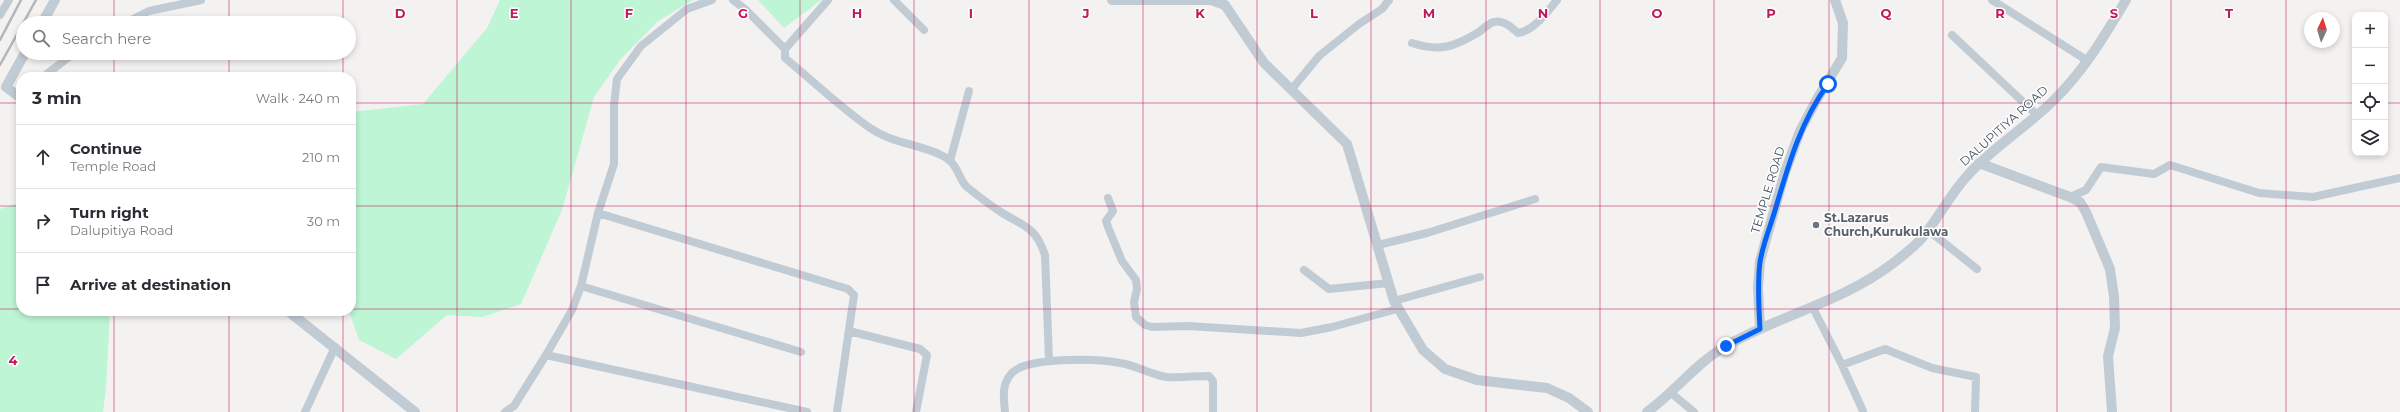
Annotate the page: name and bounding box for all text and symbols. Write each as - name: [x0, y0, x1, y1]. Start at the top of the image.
- text: D: [395, 5, 406, 21]
- text: E: [510, 5, 519, 21]
- text: F: [625, 5, 633, 21]
- text: G: [738, 5, 748, 21]
- text: H: [852, 5, 862, 21]
- text: I: [969, 5, 973, 21]
- text: J: [1081, 5, 1090, 21]
- text: K: [1195, 5, 1205, 21]
- text: L: [1310, 5, 1318, 21]
- text: M: [1423, 5, 1435, 21]
- text: N: [1538, 5, 1548, 21]
- text: O: [1652, 5, 1663, 21]
- text: P: [1766, 5, 1776, 21]
- text: Q: [1881, 5, 1892, 21]
- text: R: [1995, 5, 2005, 21]
- text: S: [2110, 5, 2118, 21]
- text: T: [2225, 5, 2233, 21]
- north arrow: [2304, 12, 2340, 48]
- map controls: [2352, 12, 2388, 156]
- button: +: [2352, 12, 2388, 48]
- search box: [16, 16, 356, 60]
- icon: search: [30, 27, 52, 49]
- text: Search here: [62, 29, 151, 48]
- button: −: [2352, 48, 2388, 84]
- route start: [1819, 75, 1837, 93]
- street label: DALUPITIYA ROAD: [1957, 82, 2051, 169]
- button: locate: [2352, 84, 2388, 120]
- text: 3 min: [32, 88, 82, 108]
- text: Walk · 240 m: [256, 90, 340, 106]
- button: layers: [2352, 120, 2388, 156]
- text: Continue: [70, 139, 142, 158]
- street label: TEMPLE ROAD: [1747, 144, 1788, 235]
- icon: ahead: [32, 146, 54, 168]
- text: 210 m: [302, 149, 340, 165]
- text: Temple Road: [70, 158, 156, 174]
- text: Turn right: [70, 203, 149, 222]
- icon: right: [32, 210, 54, 232]
- place label: St.Lazarus Church,Kurukulawa: [1824, 210, 1948, 239]
- text: 30 m: [307, 213, 340, 229]
- marker: St.Lazarus Church,Kurukulawa: [1811, 220, 1821, 230]
- text: Dalupitiya Road: [70, 222, 173, 238]
- icon: arrive: [32, 274, 54, 296]
- text: Arrive at destination: [70, 275, 231, 294]
- route end: [1717, 337, 1735, 355]
- text: 4: [9, 352, 18, 368]

